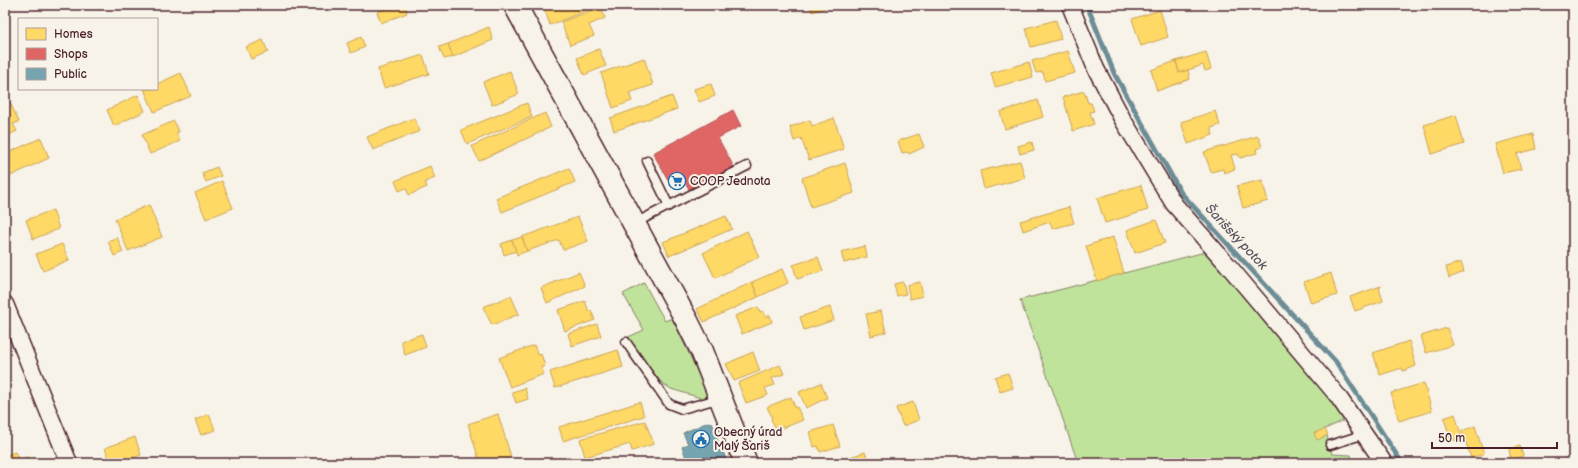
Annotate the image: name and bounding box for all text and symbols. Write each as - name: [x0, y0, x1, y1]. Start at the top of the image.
- legend: [18, 18, 158, 90]
- text: Homes: [54, 27, 93, 42]
- text: Shops: [54, 47, 88, 62]
- text: Public: [54, 67, 87, 82]
- supermarket icon: COOP Jednota: [667, 171, 687, 191]
- place label: COOP Jednota: [690, 174, 771, 189]
- water label: Šarišský potok: [1201, 200, 1272, 274]
- scale bar: [1432, 424, 1557, 450]
- place label: Obecný úrad Malý Šariš: [714, 425, 783, 454]
- public building icon: Obecný úrad Malý Šariš: [691, 429, 711, 449]
- text: 50 m: [1438, 431, 1465, 446]

